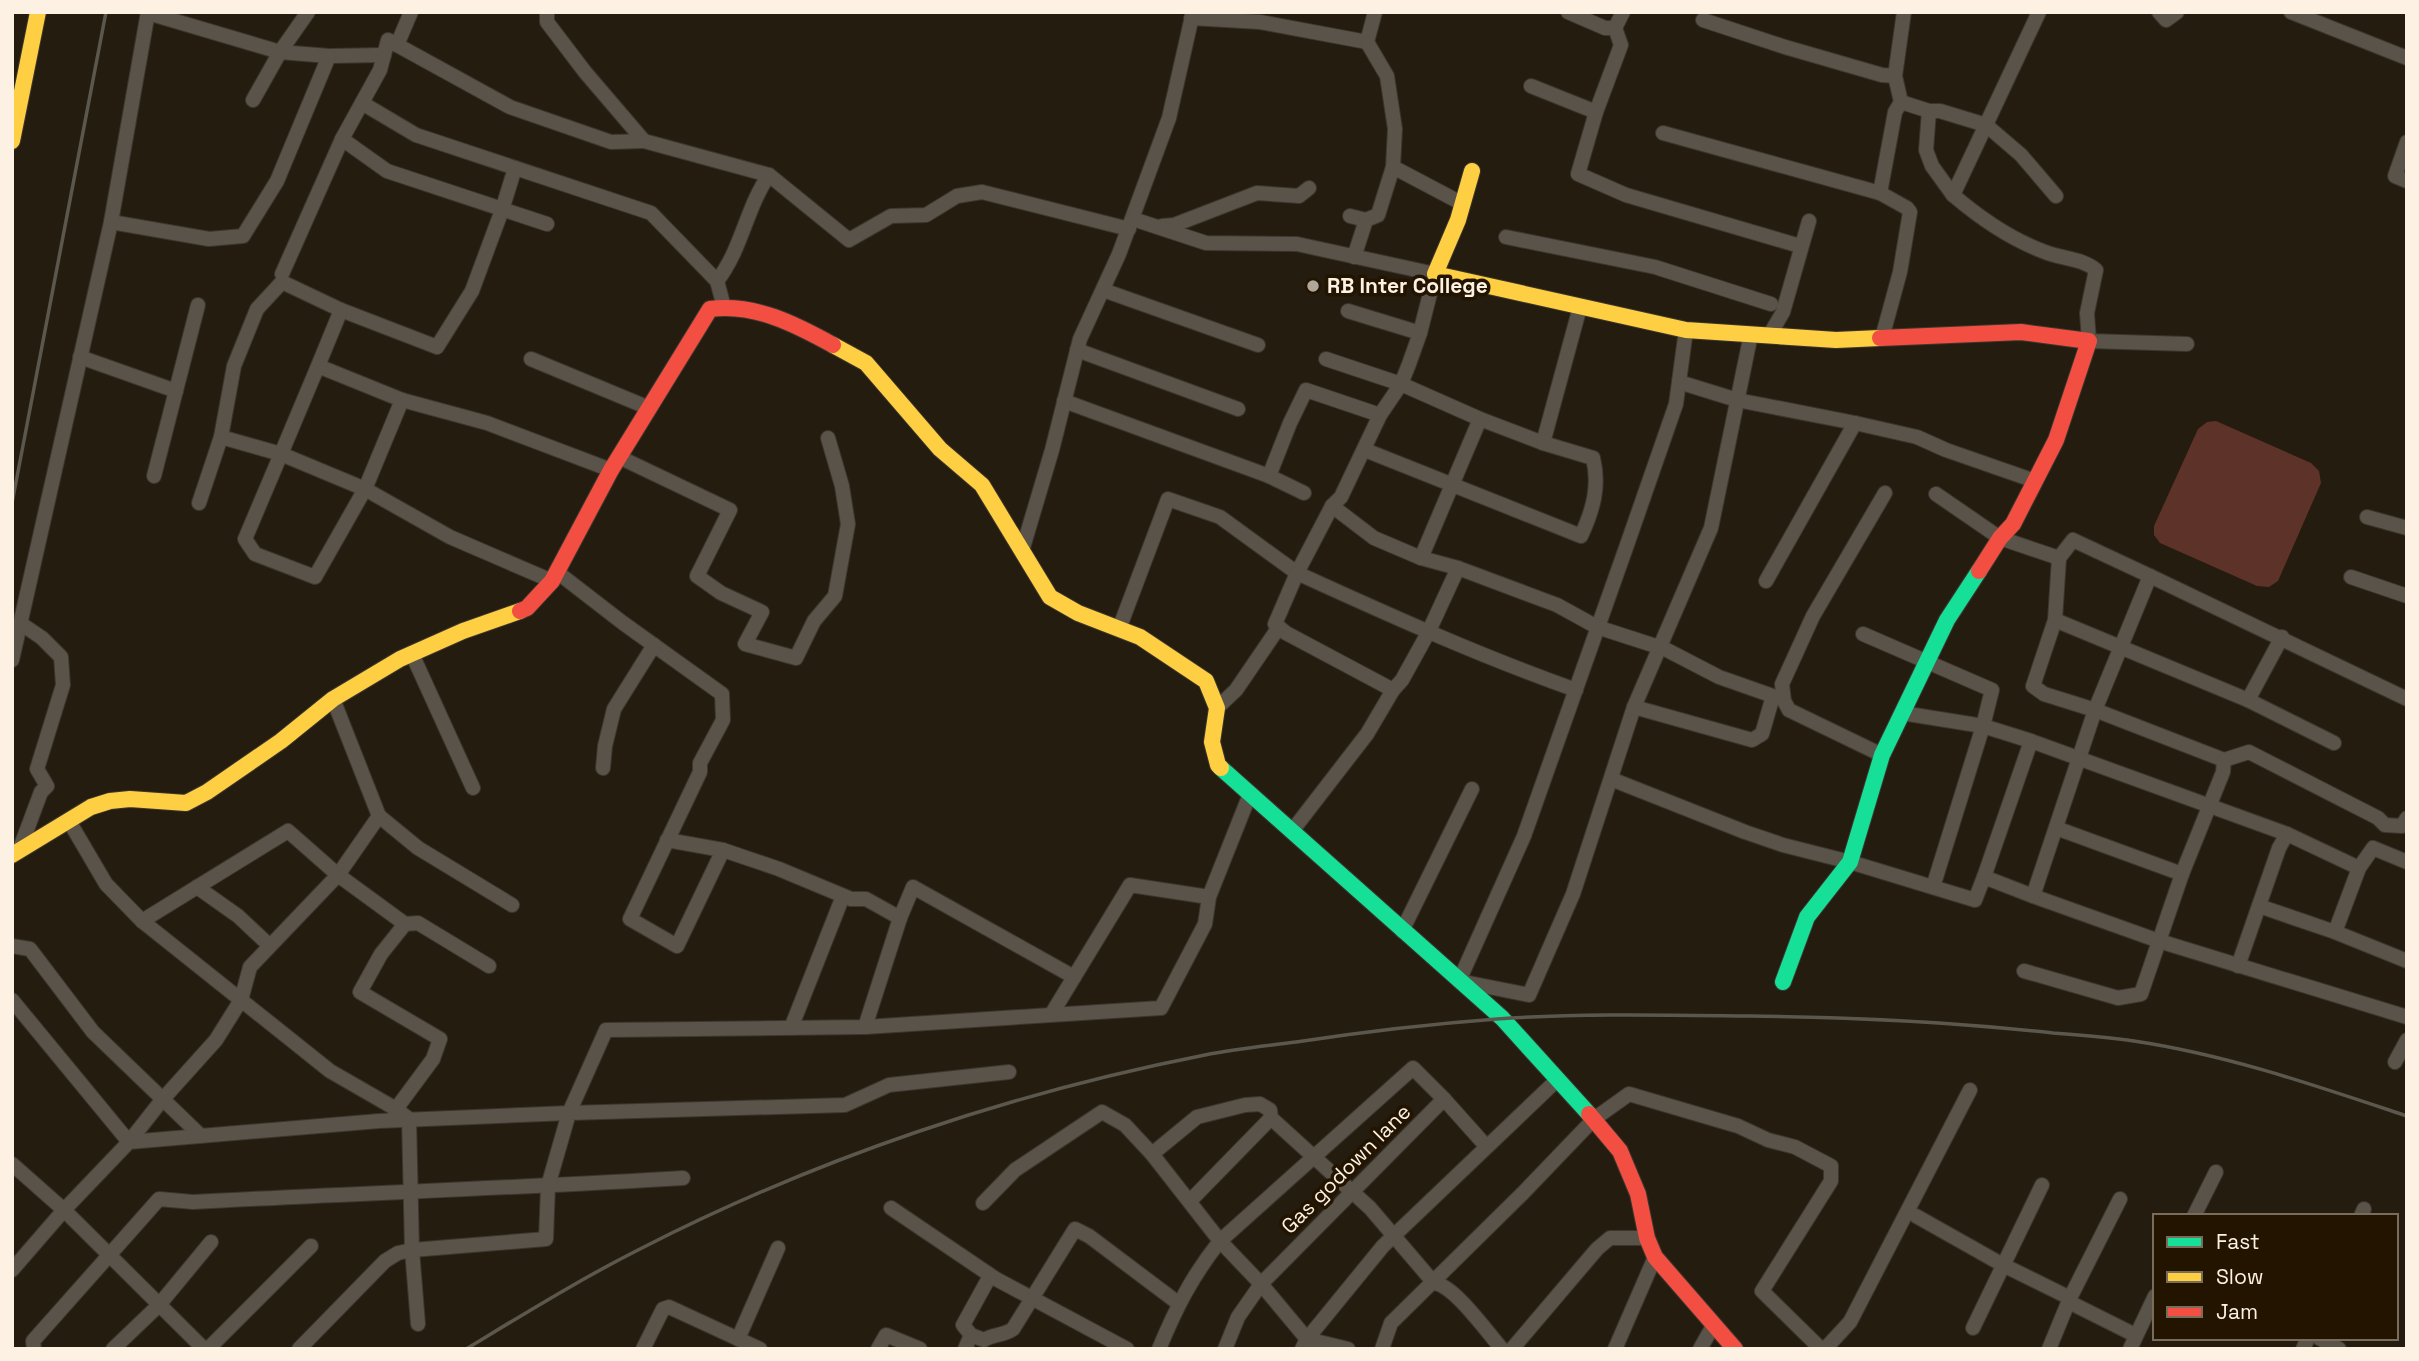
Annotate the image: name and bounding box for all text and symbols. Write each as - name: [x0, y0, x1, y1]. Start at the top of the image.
- place label: RB Inter College: [1327, 272, 1488, 299]
- marker: RB Inter College: [1305, 278, 1321, 294]
- street label: Gas godown lane: [1275, 1098, 1416, 1239]
- legend: [2153, 1214, 2398, 1340]
- text: Fast: [2216, 1228, 2260, 1255]
- text: Slow: [2216, 1263, 2264, 1290]
- text: Jam: [2216, 1298, 2258, 1325]

